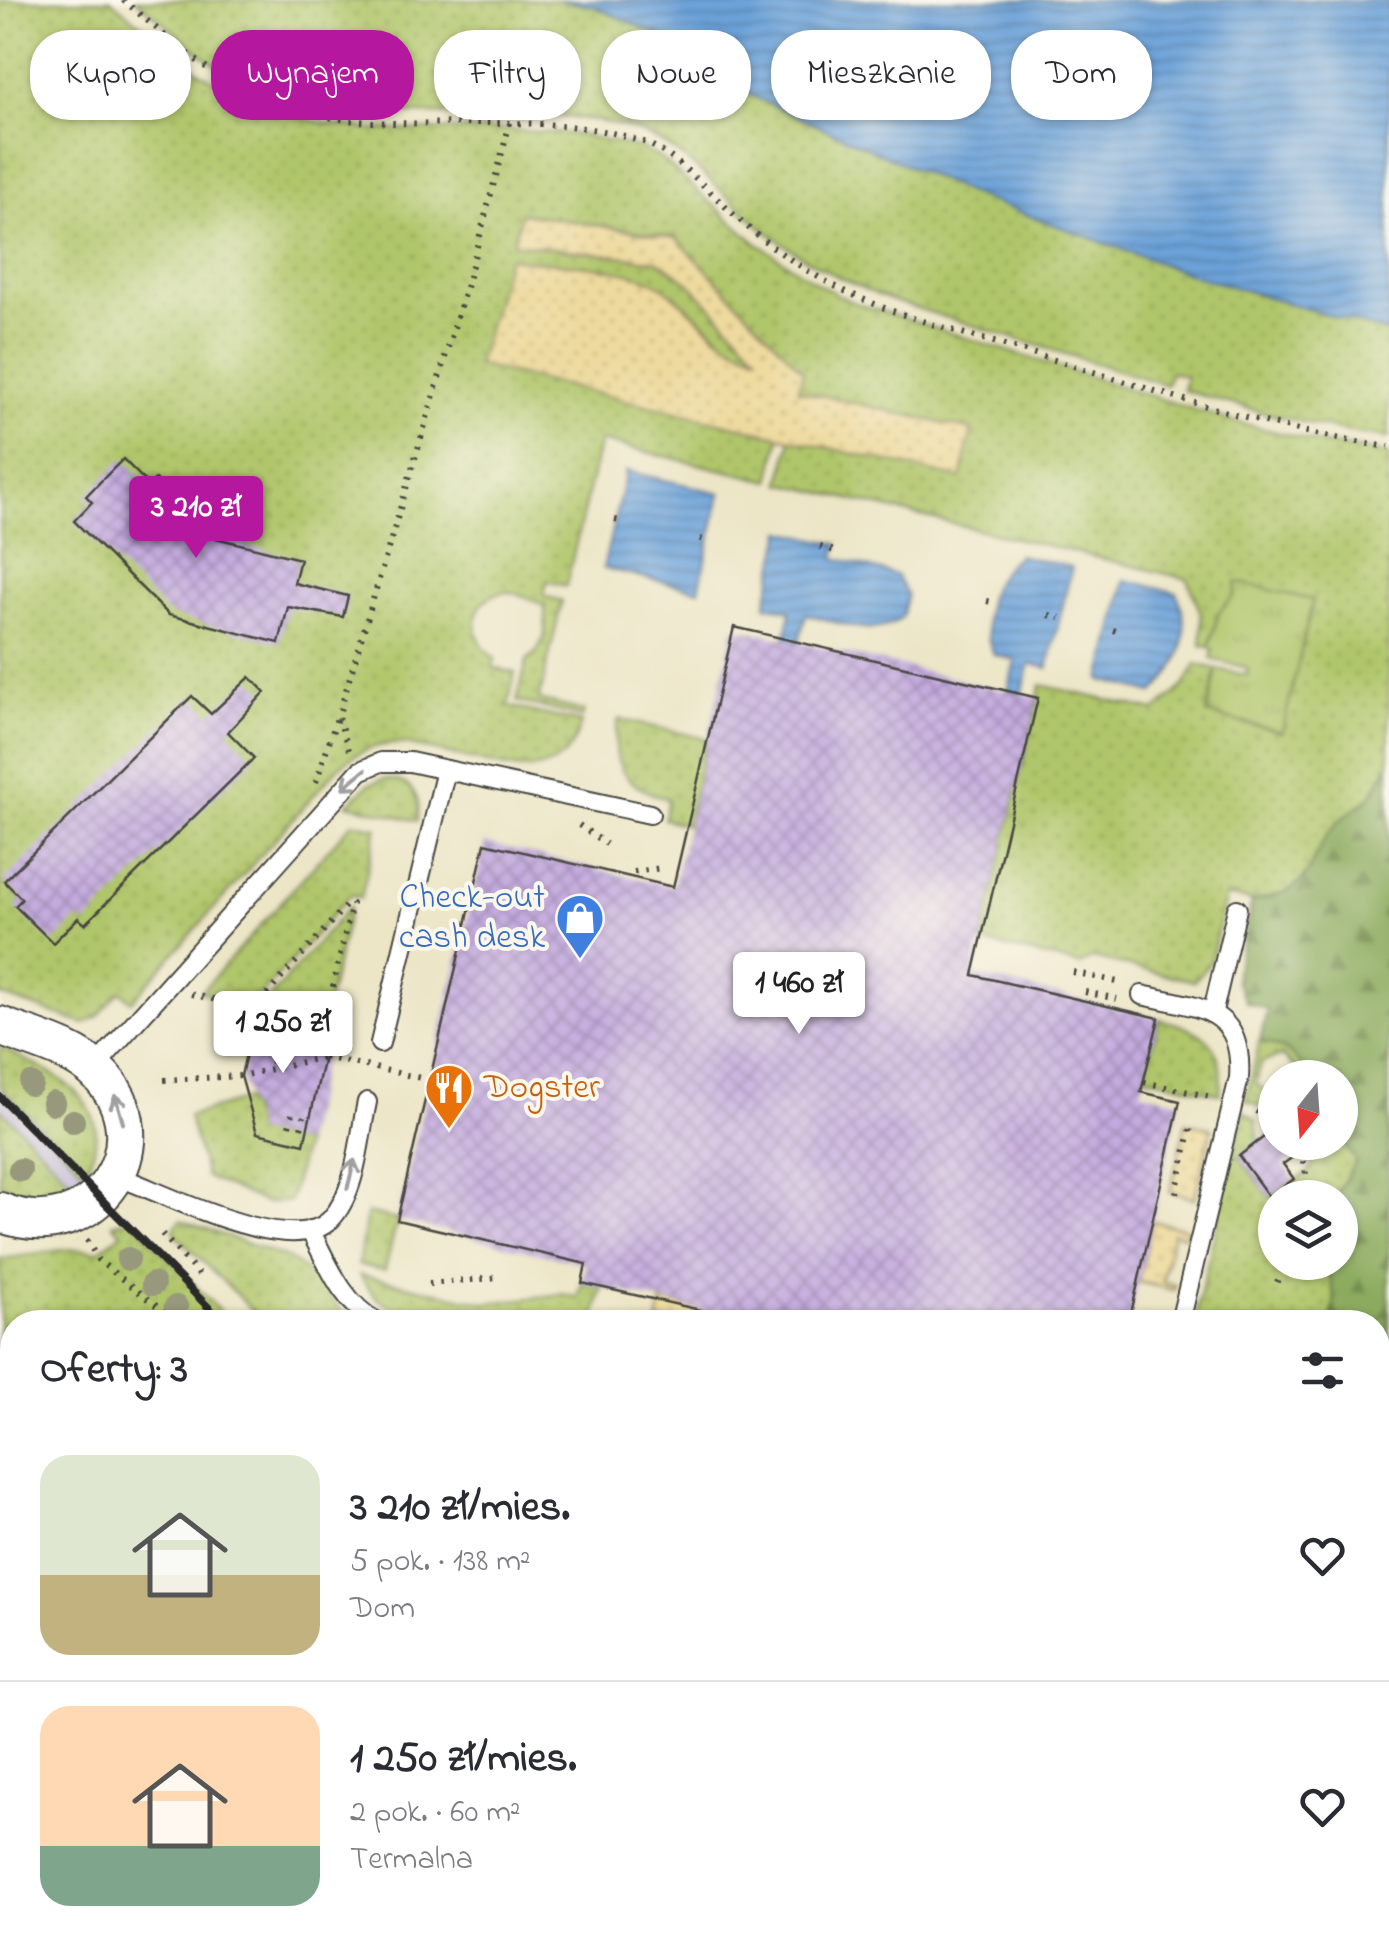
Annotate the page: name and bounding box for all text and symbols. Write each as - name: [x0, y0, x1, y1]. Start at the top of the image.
- chip: Kupno: [30, 30, 191, 120]
- chip: Wynajem: [211, 30, 414, 120]
- chip: Filtry: [434, 30, 581, 120]
- chip: Nowe: [601, 30, 751, 120]
- chip: Mieszkanie: [771, 30, 991, 120]
- chip: Dom: [1011, 30, 1152, 120]
- pin: 3 210 zł: [93, 476, 299, 561]
- text: 3 210 zł: [151, 485, 241, 532]
- one-way arrow: [342, 768, 368, 790]
- place label: Check-out cash desk: [399, 873, 546, 964]
- shop icon: Check-out cash desk: [554, 892, 606, 960]
- pin: 1 460 zł: [696, 952, 902, 1037]
- text: 1 460 zł: [755, 961, 843, 1008]
- pin: 1 250 zł: [180, 991, 386, 1076]
- text: 1 250 zł: [236, 1000, 330, 1047]
- north arrow: [1258, 1060, 1358, 1160]
- map controls: [1258, 1060, 1358, 1280]
- restaurant icon: Dogster: [423, 1062, 475, 1130]
- place label: Dogster: [483, 1063, 600, 1114]
- one-way arrow: [108, 1094, 127, 1125]
- one-way arrow: [342, 1159, 361, 1190]
- button: layers: [1258, 1180, 1358, 1280]
- text: Oferty: 3: [40, 1340, 188, 1401]
- icon: filters: [1295, 1343, 1350, 1398]
- text: 3 210 zł/mies.: [350, 1478, 570, 1539]
- icon: home: [120, 1495, 240, 1615]
- icon: heart: [1295, 1528, 1350, 1583]
- text: 5 pok. · 138 m²: [350, 1539, 530, 1586]
- text: Dom: [350, 1586, 415, 1633]
- text: 1 250 zł/mies.: [350, 1729, 576, 1790]
- icon: home: [120, 1746, 240, 1866]
- icon: heart: [1295, 1779, 1350, 1834]
- text: 2 pok. · 60 m²: [350, 1790, 521, 1837]
- text: Termalna: [350, 1837, 473, 1884]

